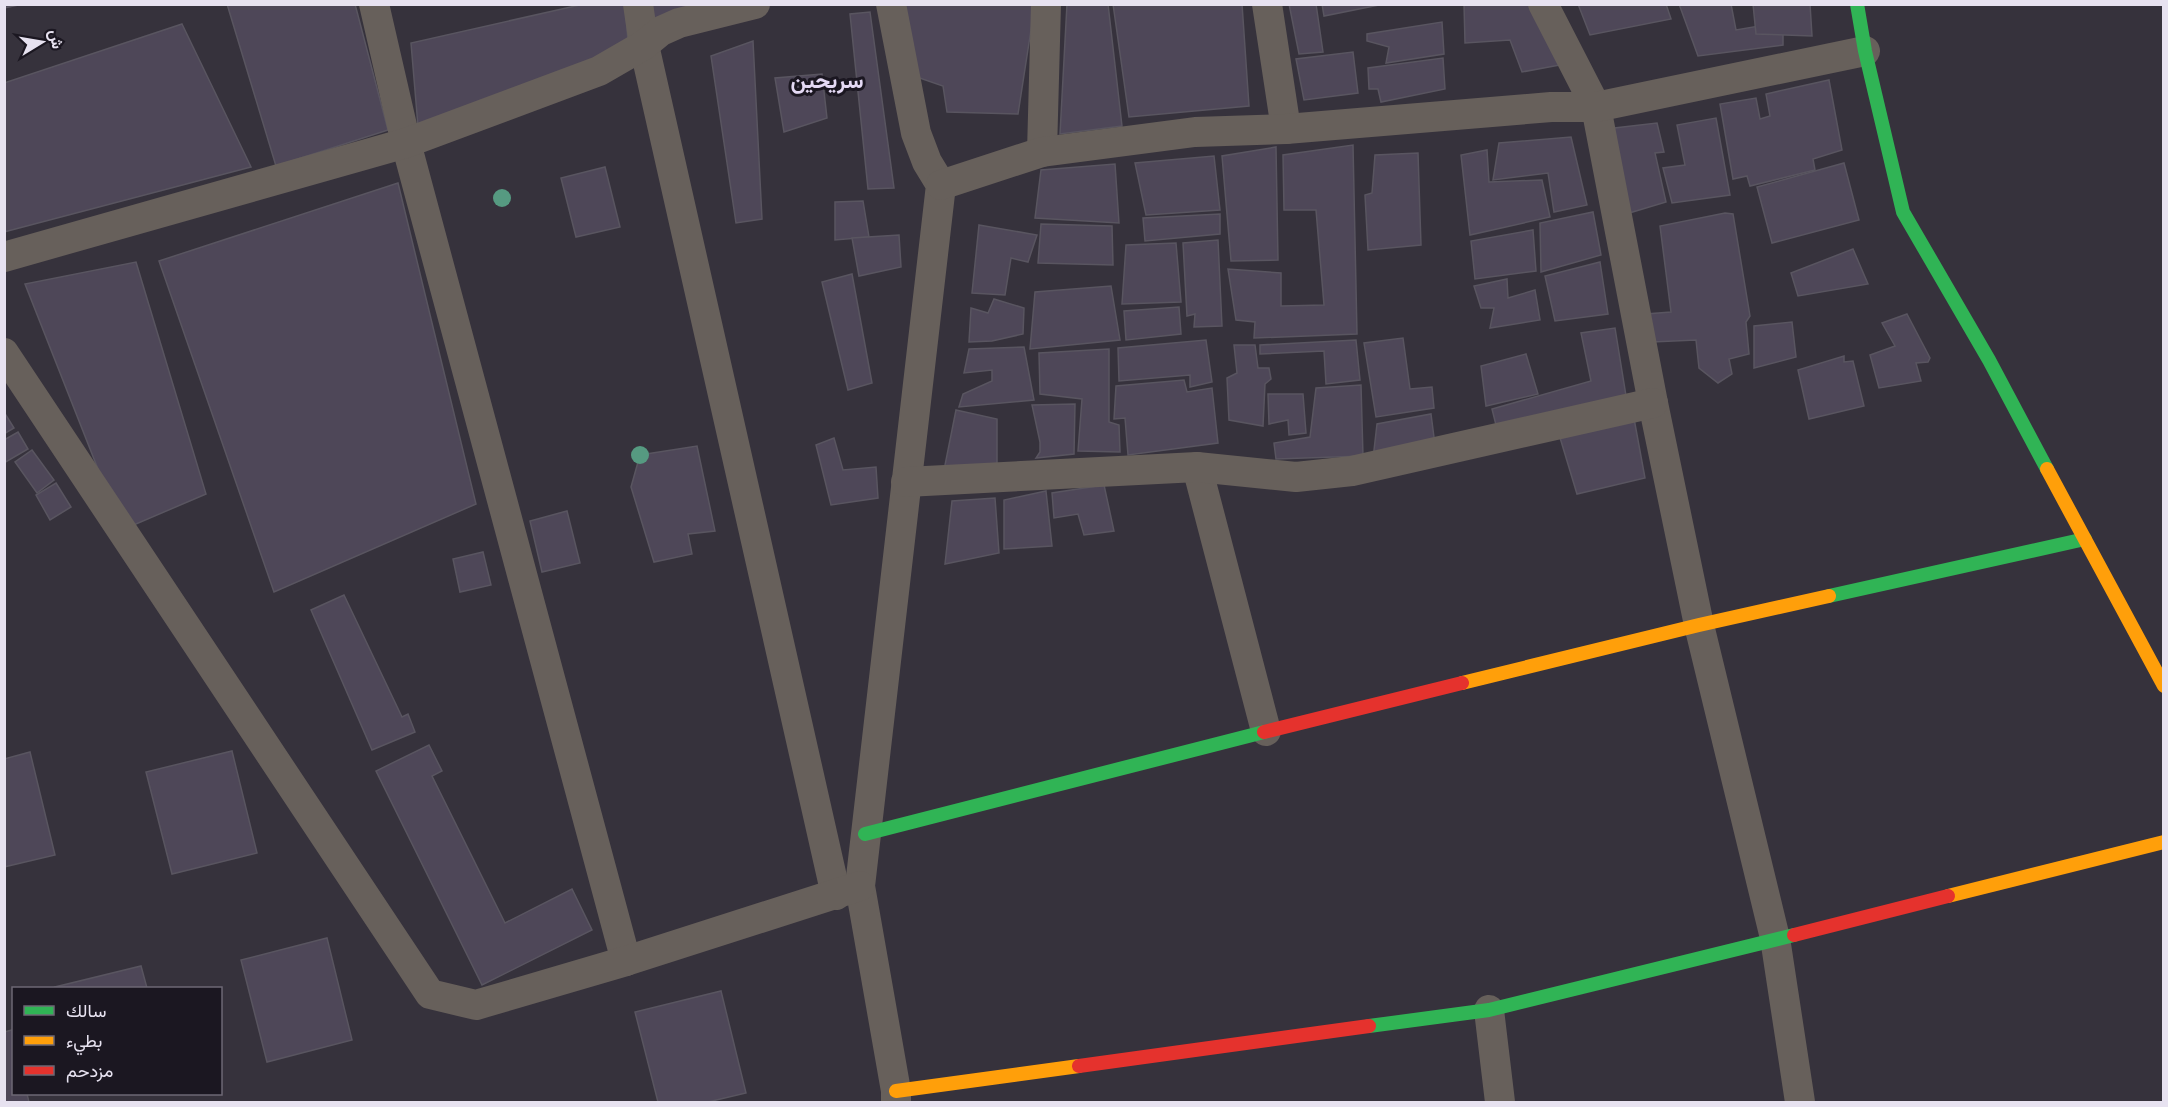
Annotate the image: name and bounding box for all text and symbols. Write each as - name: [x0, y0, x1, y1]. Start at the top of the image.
- north arrow: [12, 12, 72, 72]
- text: ش: [44, 28, 69, 51]
- district label: سريحين: [790, 64, 864, 94]
- legend: [12, 987, 222, 1095]
- text: سالك: [66, 998, 106, 1022]
- text: بطيء: [66, 1028, 102, 1056]
- text: مزدحم: [66, 1058, 113, 1083]

